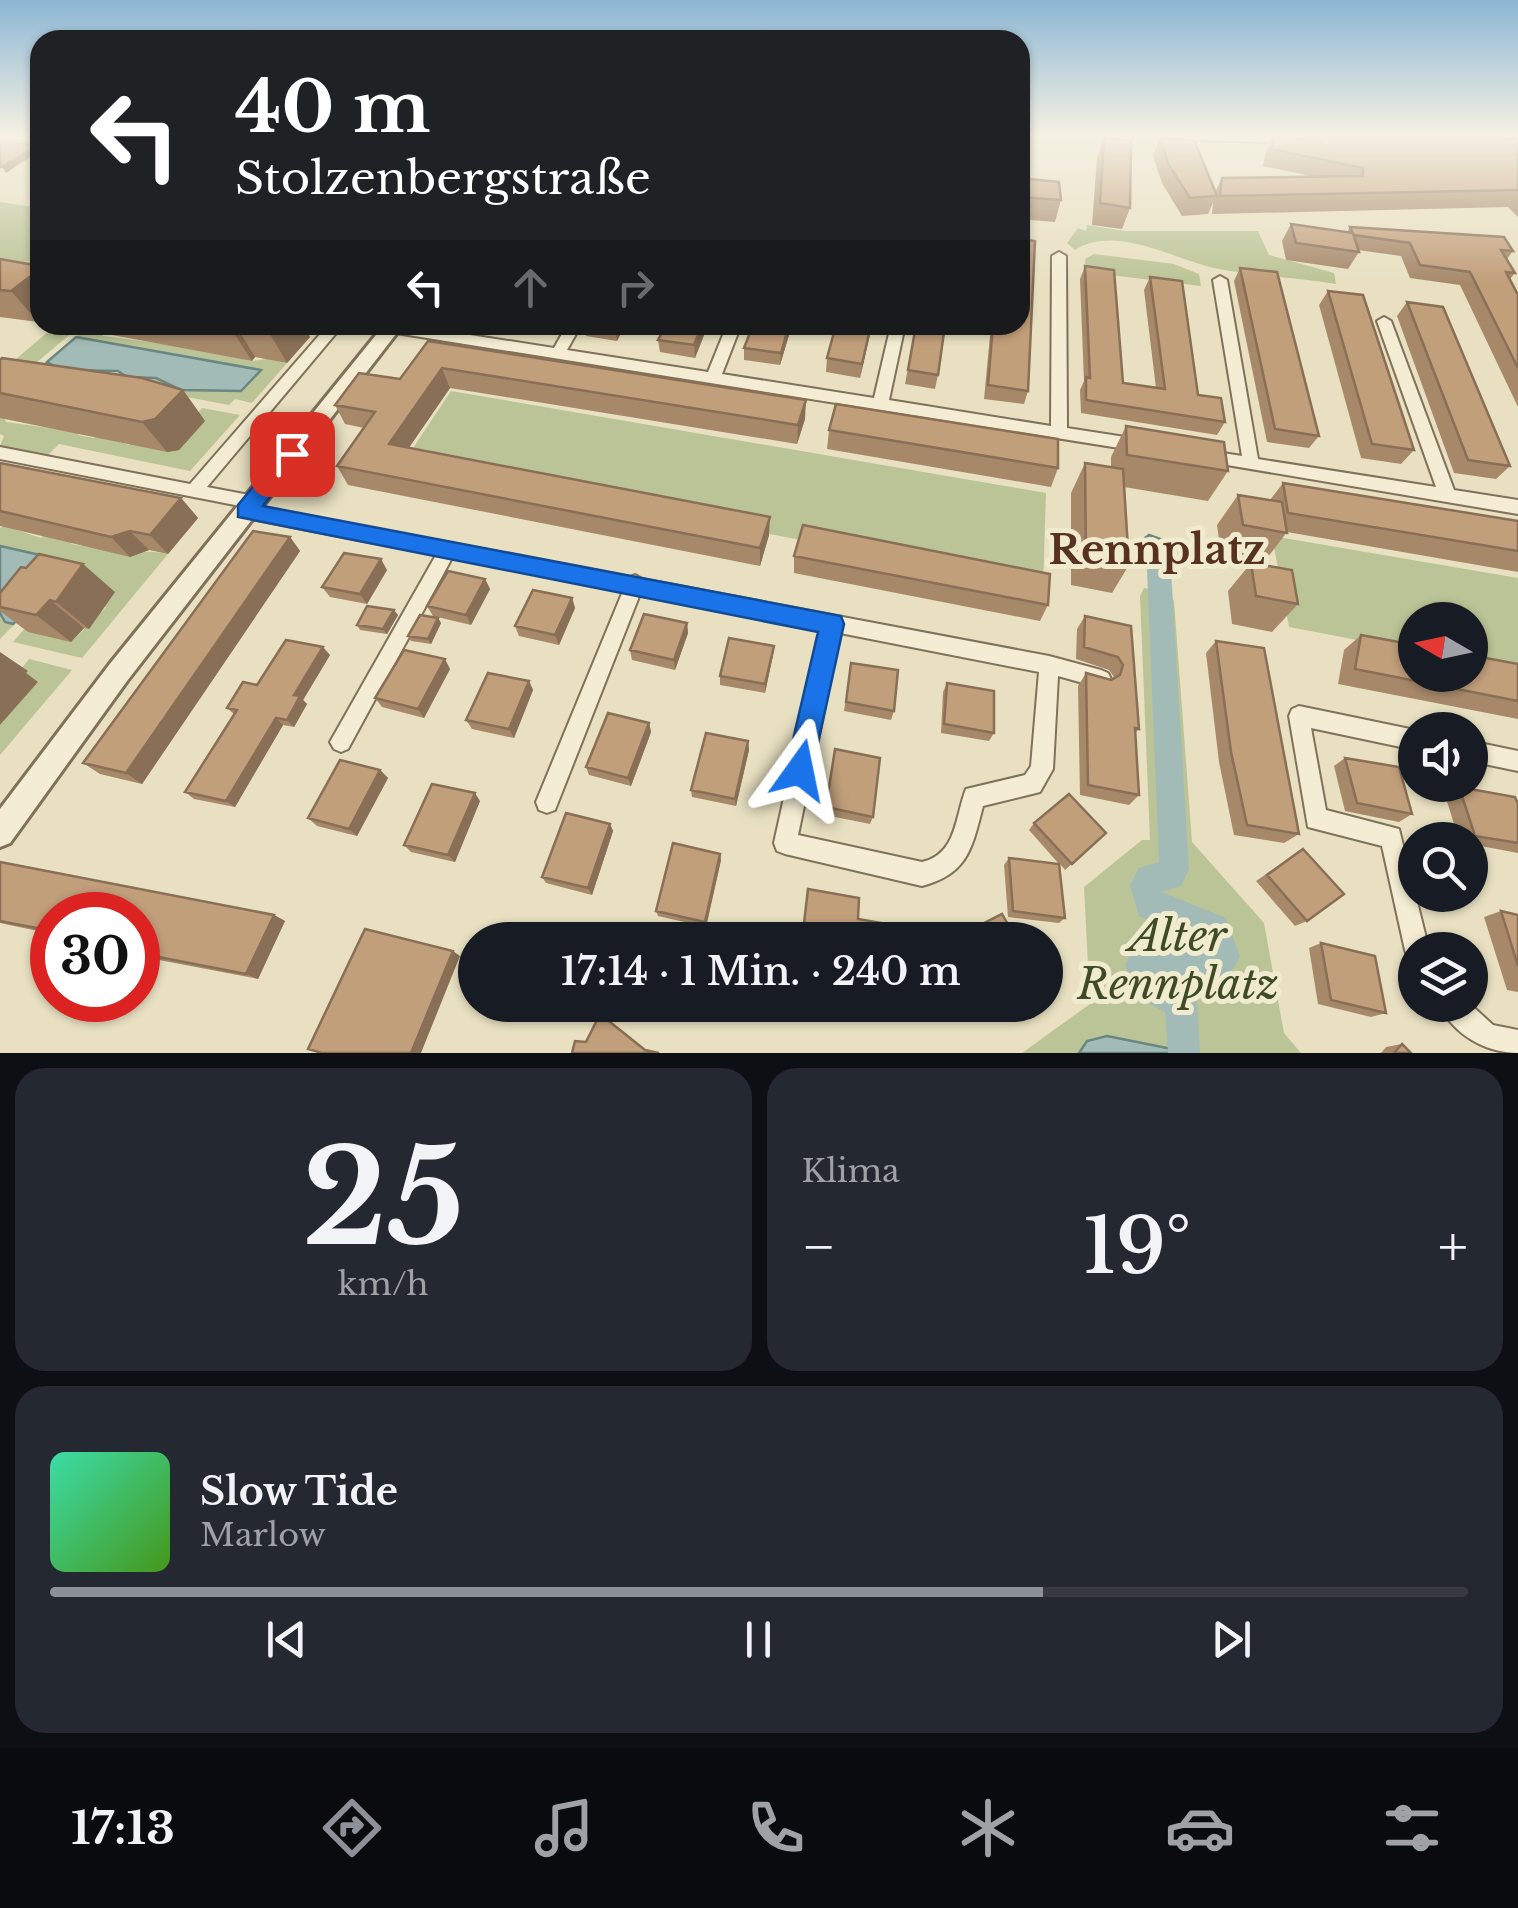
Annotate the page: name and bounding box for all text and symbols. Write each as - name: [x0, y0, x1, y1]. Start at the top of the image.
- text: 40 m: [235, 64, 430, 151]
- icon: left: [70, 70, 200, 200]
- text: Stolzenbergstraße: [235, 150, 651, 206]
- icon: left: [398, 260, 453, 315]
- icon: ahead: [503, 260, 558, 315]
- icon: right: [608, 260, 663, 315]
- pin: [250, 412, 335, 497]
- icon: arrive: [265, 427, 320, 482]
- district label: Rennplatz: [1049, 525, 1265, 575]
- north arrow: [1398, 602, 1488, 692]
- map controls: [1398, 602, 1488, 1022]
- button: sound: [1398, 712, 1488, 802]
- position arrow: [748, 718, 852, 822]
- button: search: [1398, 822, 1488, 912]
- speed limit sign: 30: [30, 892, 160, 1022]
- park label: Alter Rennplatz: [1076, 910, 1279, 1010]
- button: layers: [1398, 932, 1488, 1022]
- text: 17:14 · 1 Min. · 240 m: [560, 948, 961, 995]
- text: 25: [302, 1118, 464, 1279]
- text: Klima: [802, 1151, 900, 1191]
- text: 19°: [1083, 1200, 1191, 1293]
- text: −: [802, 1213, 836, 1281]
- text: +: [1438, 1213, 1468, 1281]
- text: km/h: [338, 1264, 429, 1304]
- text: Slow Tide: [200, 1468, 398, 1515]
- text: Marlow: [200, 1515, 326, 1555]
- icon: previous: [259, 1612, 314, 1667]
- icon: pause: [731, 1612, 786, 1667]
- icon: next: [1204, 1612, 1259, 1667]
- icon: directions: [317, 1793, 387, 1863]
- icon: music: [529, 1793, 599, 1863]
- icon: phone: [741, 1793, 811, 1863]
- icon: climate: [953, 1793, 1023, 1863]
- icon: car: [1165, 1793, 1235, 1863]
- icon: filters: [1377, 1793, 1447, 1863]
- text: 17:13: [71, 1800, 175, 1856]

